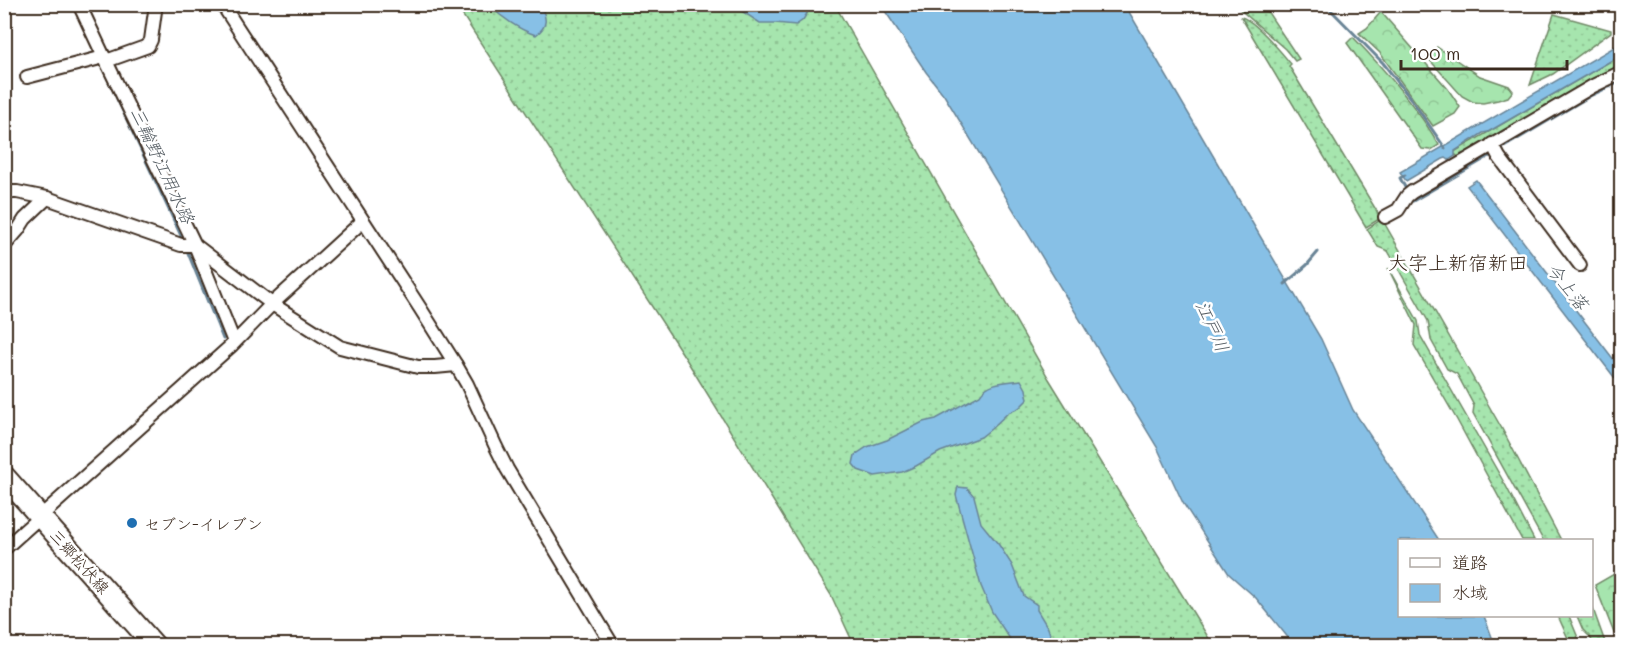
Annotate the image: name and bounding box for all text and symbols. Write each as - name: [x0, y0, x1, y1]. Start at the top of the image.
- scale bar: [1401, 33, 1568, 71]
- text: 100 m: [1410, 41, 1460, 65]
- water label: 三輪野江用水路: [125, 103, 201, 228]
- district label: 大字上新宿新田: [1388, 249, 1528, 275]
- water label: 今上落: [1542, 257, 1595, 316]
- water label: 江戸川: [1191, 296, 1235, 356]
- place label: セブン-イレブン: [144, 513, 263, 534]
- marker: セブン-イレブン: [125, 516, 139, 530]
- street label: 三郷松伏線: [45, 524, 115, 598]
- legend: [1398, 539, 1593, 617]
- text: 道路: [1452, 550, 1488, 574]
- text: 水域: [1452, 580, 1488, 604]

